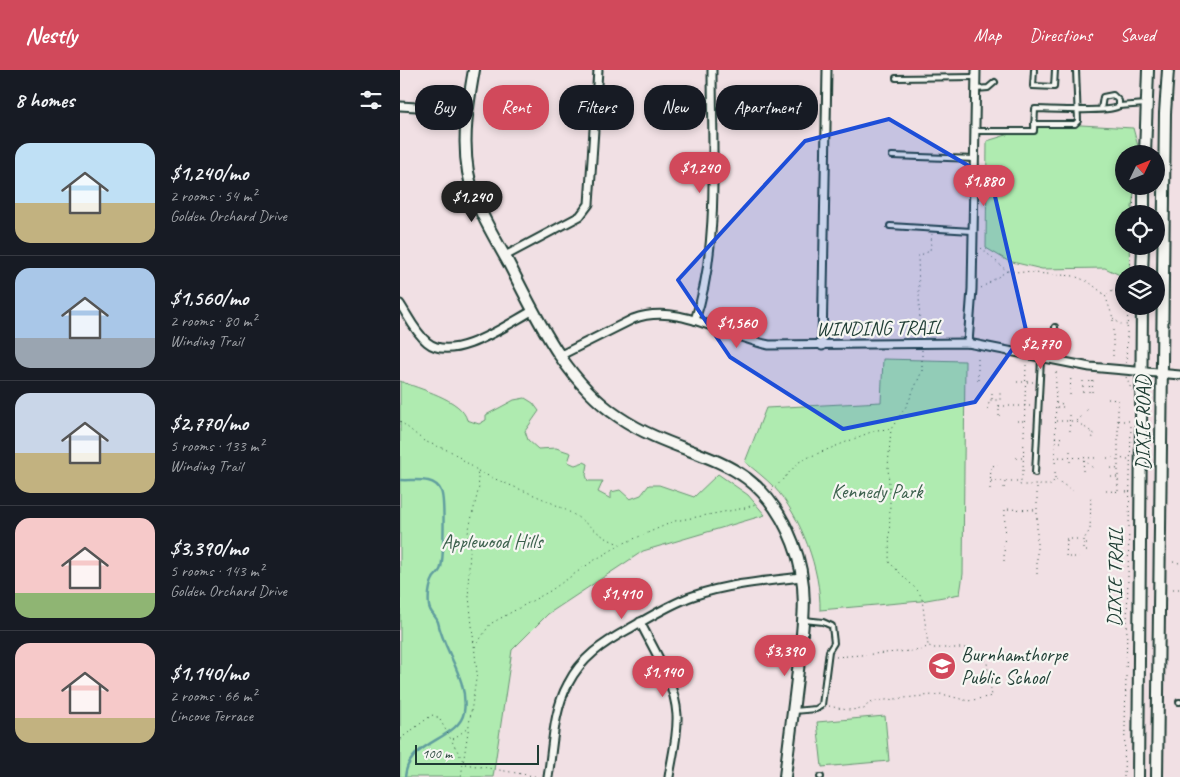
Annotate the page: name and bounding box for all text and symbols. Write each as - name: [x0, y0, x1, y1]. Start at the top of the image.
- text: Nestly: [25, 20, 77, 50]
- text: Map: [974, 24, 1001, 46]
- text: Directions: [1029, 24, 1092, 46]
- text: Saved: [1120, 24, 1155, 46]
- chip: Buy: [415, 85, 473, 130]
- chip: Rent: [483, 85, 549, 130]
- chip: Filters: [559, 85, 634, 130]
- chip: New: [644, 85, 706, 130]
- chip: Apartment: [716, 85, 818, 130]
- icon: filters: [357, 86, 385, 114]
- text: 8 homes: [15, 87, 74, 113]
- north arrow: [1115, 145, 1165, 195]
- map controls: [1115, 145, 1165, 315]
- pin: $1,240: [659, 152, 741, 194]
- text: $1,240: [680, 158, 720, 178]
- text: $1,240/mo: [170, 160, 248, 186]
- icon: home: [55, 163, 115, 223]
- pin: $1,880: [943, 164, 1025, 207]
- text: $1,880: [964, 171, 1004, 191]
- pin: $1,240: [431, 180, 513, 223]
- text: 2 rooms · 54 m²: [170, 186, 256, 206]
- text: $1,240: [452, 187, 492, 207]
- button: locate: [1115, 205, 1165, 255]
- text: Golden Orchard Drive: [170, 206, 287, 226]
- button: layers: [1115, 265, 1165, 315]
- text: $1,560/mo: [170, 285, 248, 311]
- icon: home: [55, 288, 115, 348]
- pin: $1,560: [696, 306, 778, 349]
- text: 2 rooms · 80 m²: [170, 311, 256, 331]
- text: $1,560: [717, 313, 757, 333]
- street label: WINDING TRAIL: [816, 314, 943, 342]
- pin: $2,770: [1000, 328, 1082, 370]
- text: Winding Trail: [170, 331, 243, 351]
- text: $2,770: [1021, 334, 1061, 354]
- street label: DIXIE ROAD: [1131, 374, 1156, 470]
- text: $2,770/mo: [170, 410, 248, 436]
- icon: home: [55, 413, 115, 473]
- text: 5 rooms · 133 m²: [170, 436, 264, 456]
- text: Winding Trail: [170, 456, 243, 476]
- park label: Kennedy Park: [832, 479, 924, 504]
- street label: DIXIE TRAIL: [1102, 527, 1128, 627]
- park label: Applewood Hills: [442, 529, 545, 554]
- text: $3,390/mo: [170, 535, 248, 561]
- icon: home: [55, 538, 115, 598]
- text: 5 rooms · 143 m²: [170, 561, 264, 581]
- pin: $1,410: [581, 578, 663, 620]
- text: Golden Orchard Drive: [170, 581, 287, 601]
- text: $1,410: [602, 584, 642, 604]
- pin: $3,390: [744, 634, 826, 677]
- text: $3,390: [766, 641, 804, 661]
- place label: Burnhamthorpe Public School: [961, 642, 1069, 690]
- school or university icon: Burnhamthorpe Public School: [927, 651, 957, 681]
- pin: $1,140: [622, 656, 704, 698]
- text: $1,140/mo: [170, 660, 248, 686]
- text: $1,140: [643, 662, 683, 682]
- icon: home: [55, 663, 115, 723]
- text: 2 rooms · 66 m²: [170, 686, 256, 706]
- text: Lincove Terrace: [170, 706, 253, 726]
- scale bar: [415, 742, 539, 765]
- text: 100 m: [422, 745, 452, 762]

